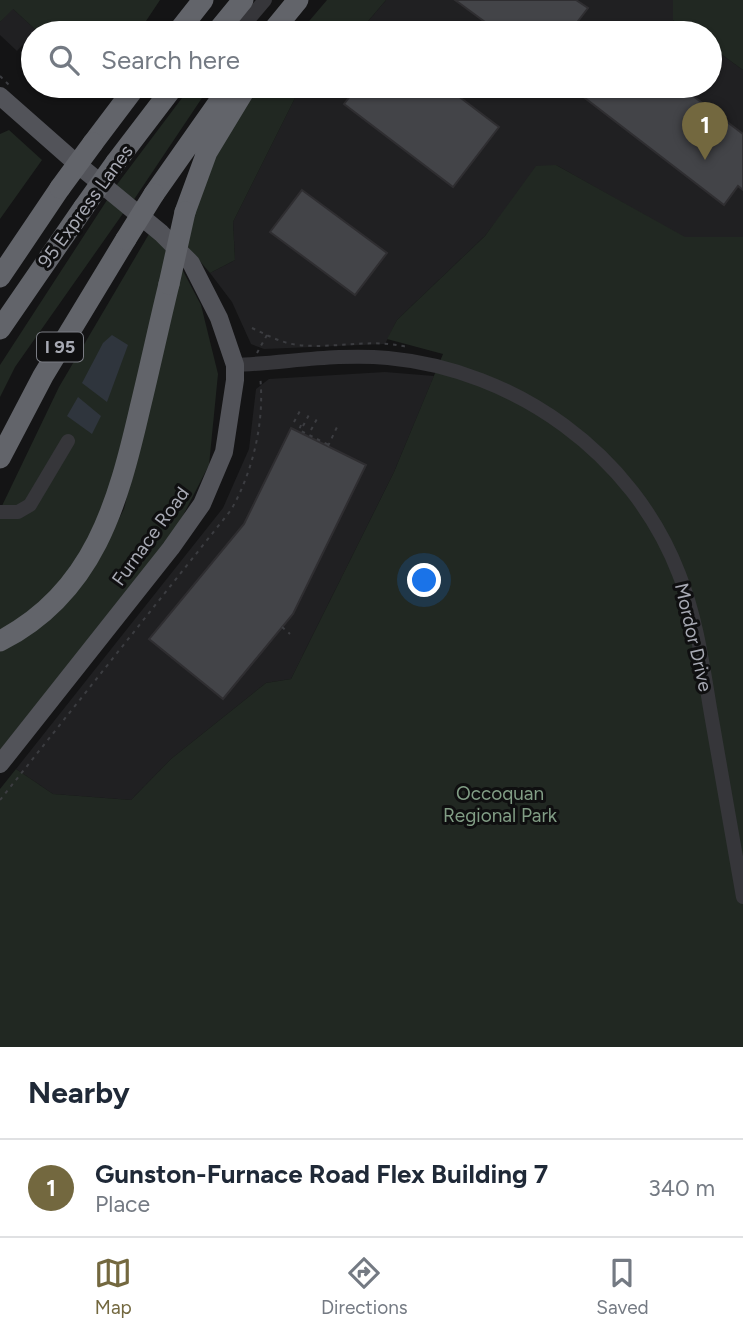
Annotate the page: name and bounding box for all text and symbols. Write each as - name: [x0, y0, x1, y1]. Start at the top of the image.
- search box: [21, 21, 722, 98]
- icon: search: [45, 41, 83, 79]
- text: Search here: [101, 44, 240, 76]
- pin: 1: [682, 102, 728, 160]
- street label: 95 Express Lanes: [33, 140, 138, 272]
- road number: I 95: [37, 332, 83, 362]
- street label: Furnace Road: [107, 482, 194, 590]
- your location: [407, 563, 441, 597]
- street label: Mordor Drive: [670, 581, 717, 694]
- park label: Occoquan Regional Park: [443, 782, 558, 827]
- text: Nearby: [28, 1074, 130, 1111]
- text: Gunston-Furnace Road Flex Building 7: [95, 1158, 548, 1190]
- text: 1: [46, 1174, 56, 1202]
- text: 340 m: [648, 1174, 715, 1202]
- text: Place: [95, 1190, 150, 1218]
- tab: Map: [94, 1254, 132, 1319]
- tab: Directions: [321, 1254, 408, 1319]
- tab: Saved: [596, 1254, 649, 1319]

